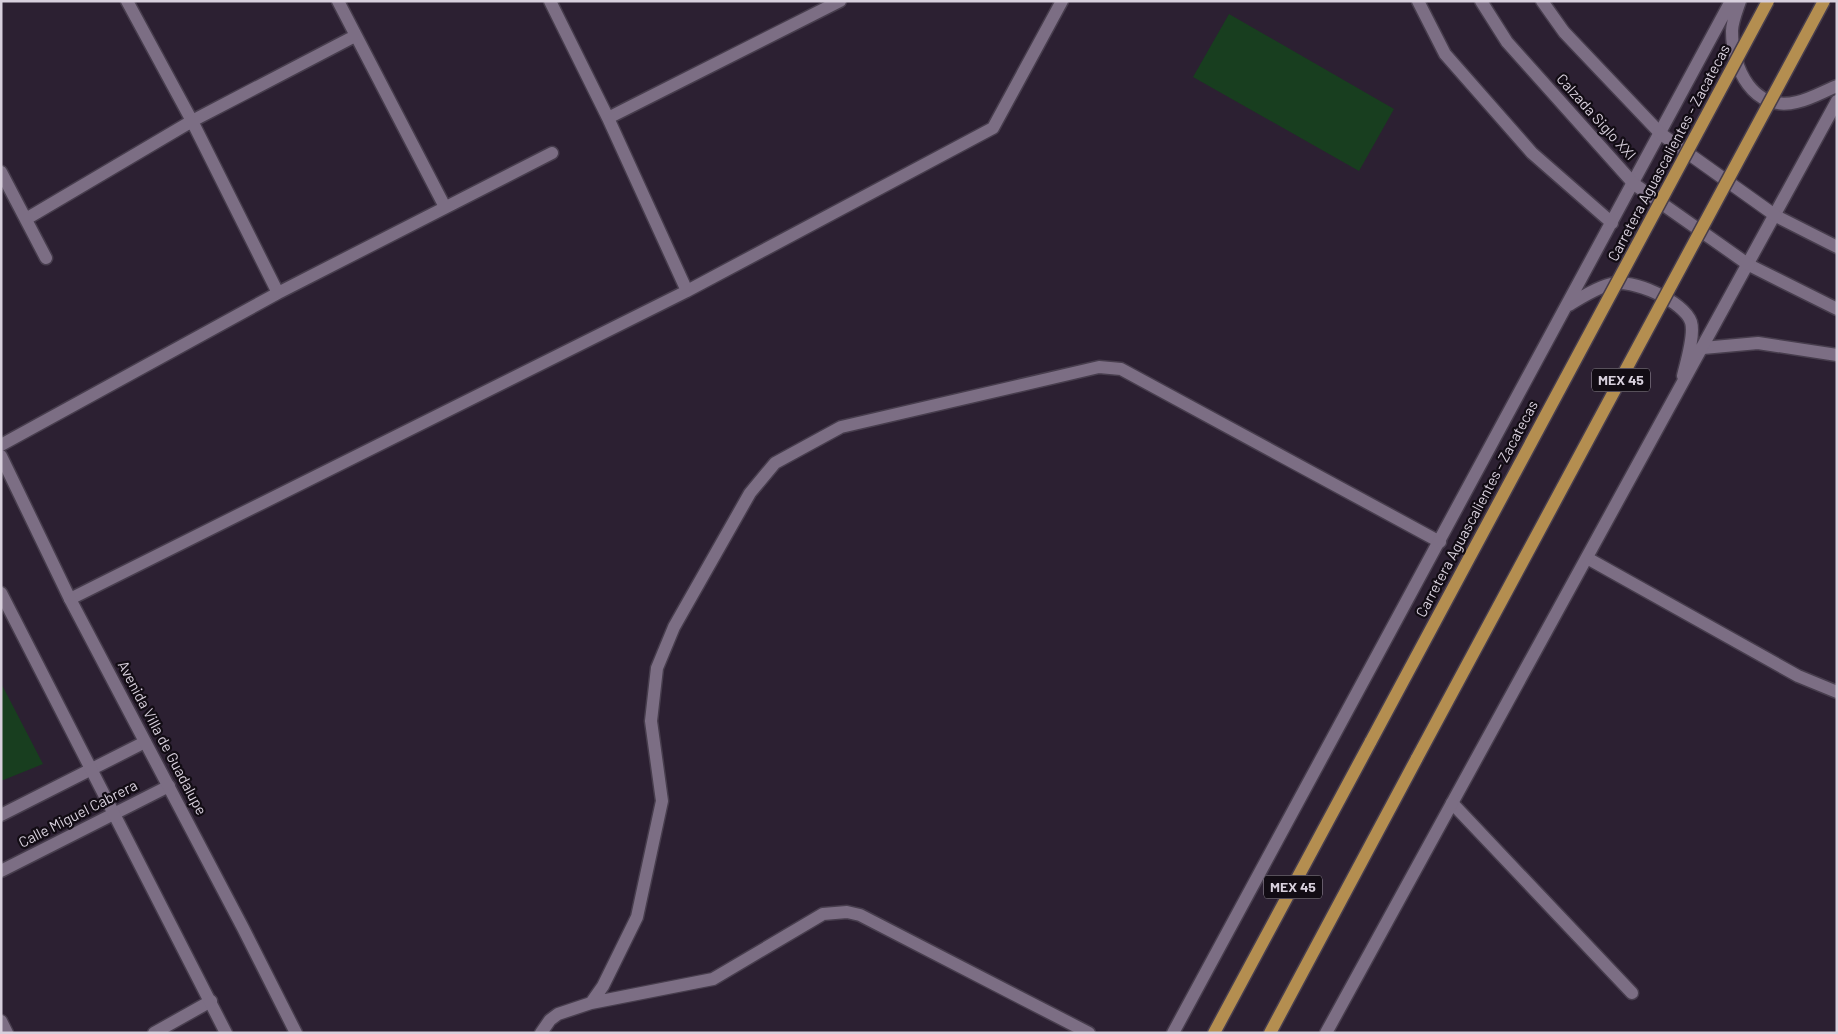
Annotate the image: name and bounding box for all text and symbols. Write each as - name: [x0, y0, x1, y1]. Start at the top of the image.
- street label: Carretera Aguascalientes - Zacatecas: [1603, 41, 1733, 264]
- street label: Calzada Siglo XXI: [1553, 69, 1640, 163]
- road number: MEX 45: [1592, 368, 1650, 392]
- street label: Carretera Aguascalientes - Zacatecas: [1411, 397, 1541, 620]
- street label: Avenida Villa de Guadalupe: [115, 657, 211, 818]
- street label: Calle Miguel Cabrera: [15, 775, 140, 851]
- road number: MEX 45: [1264, 876, 1322, 899]

